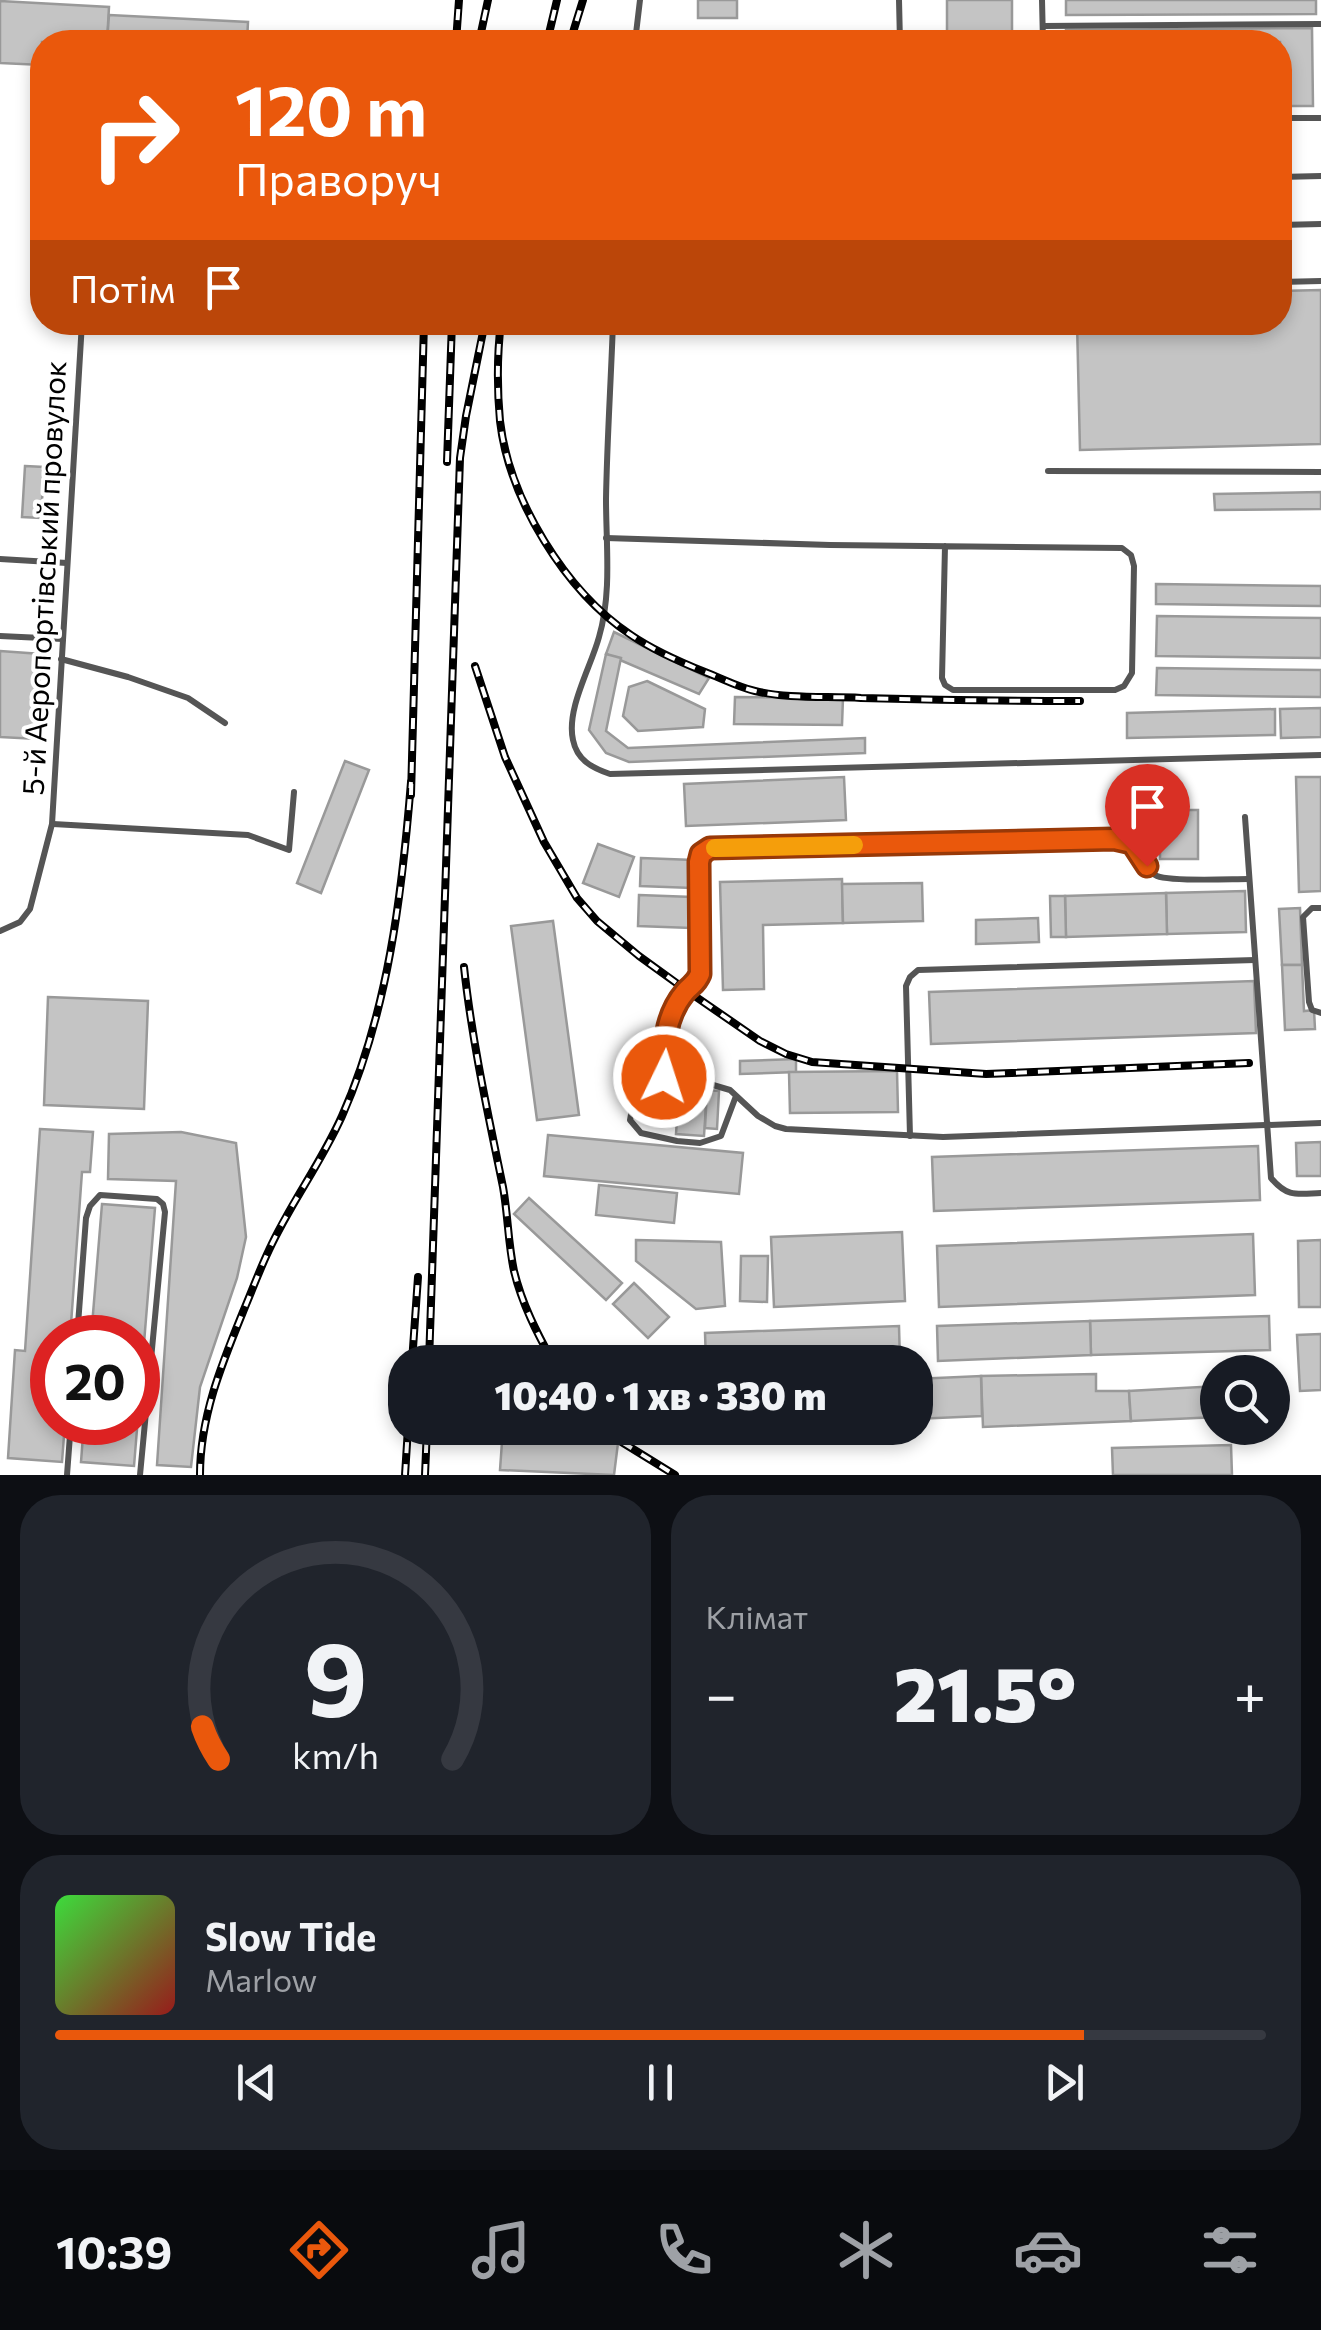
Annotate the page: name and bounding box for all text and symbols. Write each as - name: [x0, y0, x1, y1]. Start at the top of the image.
- text: 120 m: [235, 65, 427, 150]
- icon: right: [70, 70, 200, 200]
- text: Праворуч: [235, 150, 442, 205]
- icon: arrive: [196, 260, 251, 315]
- text: Потім: [70, 264, 176, 311]
- street label: 5-й Аеропортівський провулок: [13, 360, 72, 796]
- pin: [1105, 764, 1190, 867]
- icon: arrive: [1120, 779, 1175, 834]
- position arrow: [612, 1025, 716, 1129]
- speed limit sign: 20: [30, 1315, 160, 1445]
- map controls: [1200, 1355, 1290, 1445]
- button: search: [1200, 1355, 1290, 1445]
- text: 10:40 · 1 хв · 330 m: [494, 1371, 827, 1418]
- text: Клімат: [706, 1596, 808, 1636]
- text: 9: [303, 1611, 367, 1738]
- text: 21.5°: [894, 1646, 1077, 1737]
- text: −: [706, 1659, 737, 1726]
- text: +: [1234, 1659, 1266, 1726]
- text: km/h: [292, 1733, 379, 1776]
- text: Slow Tide: [205, 1912, 376, 1959]
- text: Marlow: [205, 1959, 317, 1999]
- icon: previous: [229, 2055, 284, 2110]
- icon: pause: [633, 2055, 688, 2110]
- icon: next: [1037, 2055, 1092, 2110]
- icon: directions: [284, 2215, 354, 2285]
- icon: music: [466, 2215, 536, 2285]
- icon: phone: [649, 2215, 719, 2285]
- icon: climate: [831, 2215, 901, 2285]
- icon: car: [1013, 2215, 1083, 2285]
- icon: filters: [1195, 2215, 1265, 2285]
- text: 10:39: [56, 2223, 172, 2278]

